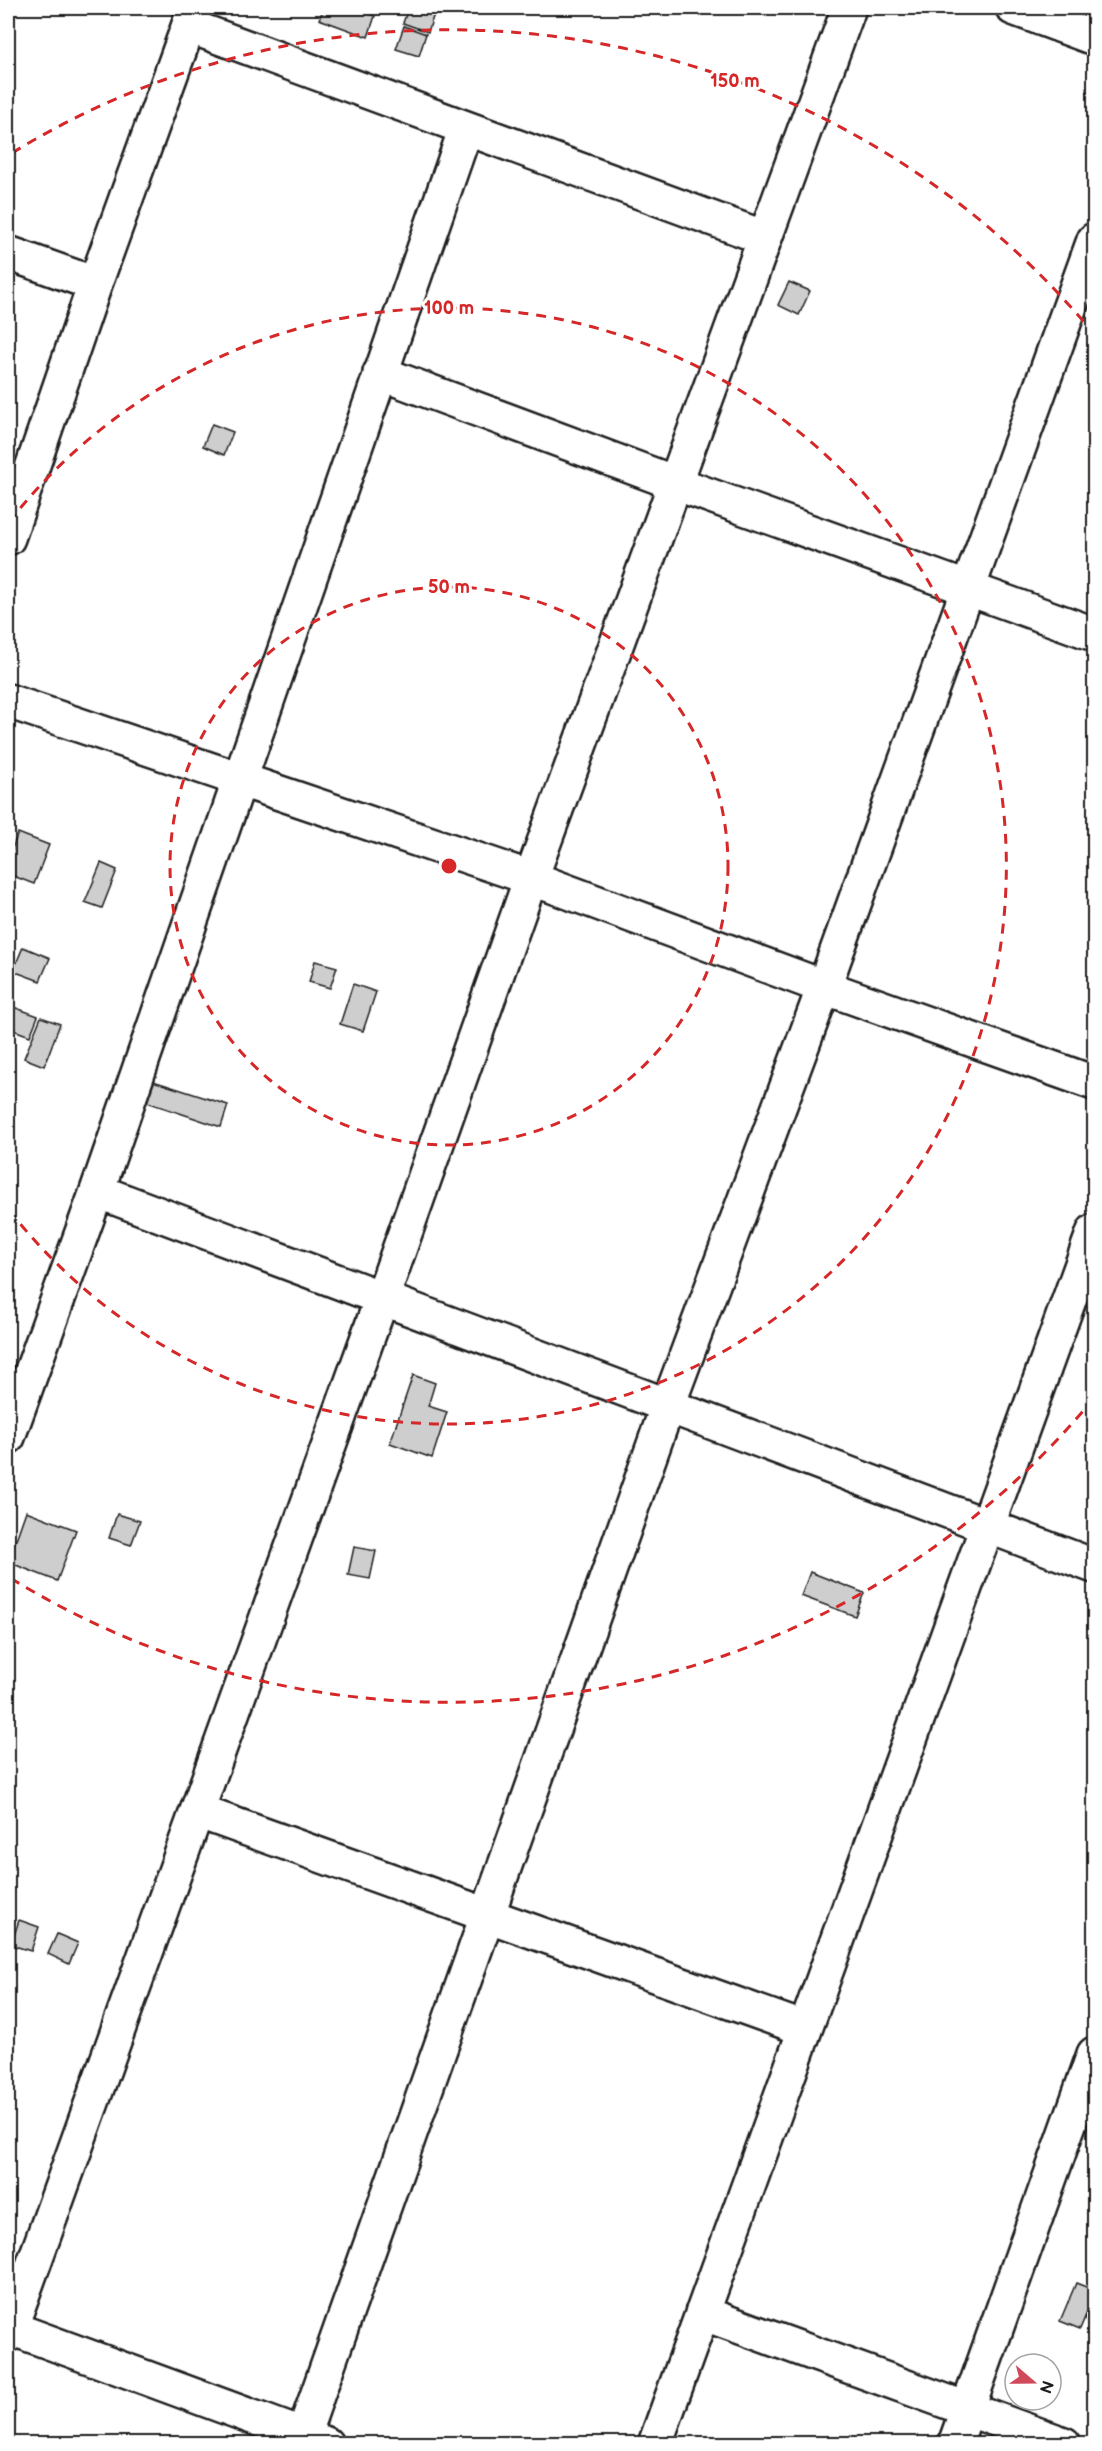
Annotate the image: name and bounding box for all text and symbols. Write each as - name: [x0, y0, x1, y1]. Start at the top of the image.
- text: 150 m: [710, 71, 760, 92]
- text: 100 m: [424, 298, 474, 319]
- text: 50 m: [428, 577, 470, 598]
- centre of rings: [439, 856, 459, 876]
- north arrow: [1003, 2352, 1063, 2412]
- text: N: [1035, 2378, 1057, 2396]

